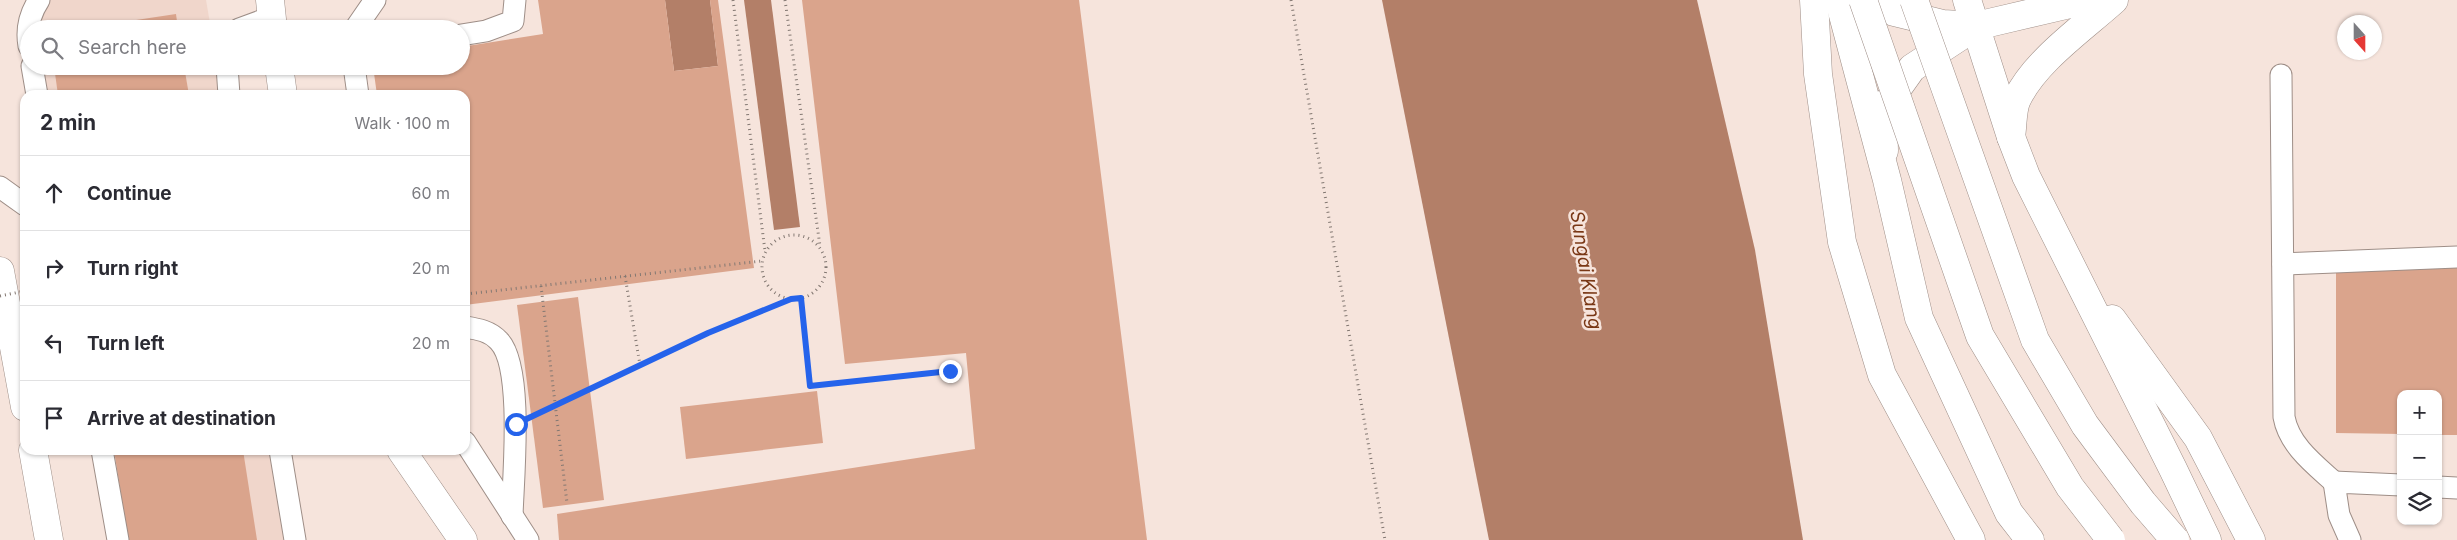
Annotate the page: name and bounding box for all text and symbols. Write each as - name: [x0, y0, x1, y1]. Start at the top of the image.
- north arrow: [2337, 15, 2382, 60]
- search box: [20, 20, 470, 75]
- icon: search: [38, 34, 66, 62]
- text: Search here: [78, 36, 187, 59]
- text: 2 min: [40, 110, 96, 135]
- text: Walk · 100 m: [355, 113, 450, 133]
- icon: ahead: [40, 179, 68, 207]
- text: Continue: [87, 182, 172, 205]
- text: 60 m: [411, 183, 450, 203]
- water label: Sungai Klang: [1565, 209, 1607, 331]
- icon: right: [40, 254, 68, 282]
- text: Turn right: [87, 257, 178, 280]
- text: 20 m: [412, 258, 450, 278]
- icon: left: [40, 329, 68, 357]
- text: Turn left: [87, 332, 165, 355]
- text: 20 m: [412, 333, 450, 353]
- route end: [939, 360, 962, 383]
- map controls: [2397, 390, 2442, 525]
- button: +: [2397, 390, 2442, 435]
- icon: arrive: [40, 404, 68, 432]
- text: Arrive at destination: [87, 407, 276, 430]
- route start: [505, 413, 528, 436]
- button: −: [2397, 435, 2442, 480]
- button: layers: [2397, 480, 2442, 525]

